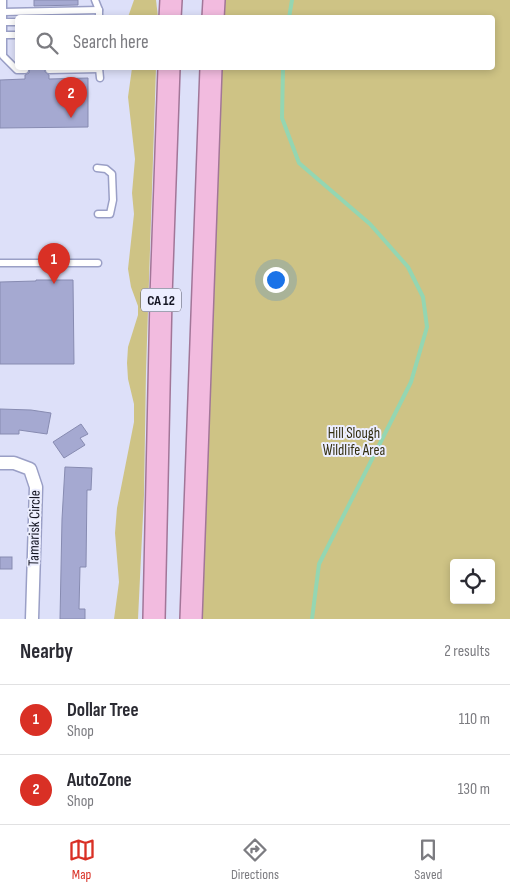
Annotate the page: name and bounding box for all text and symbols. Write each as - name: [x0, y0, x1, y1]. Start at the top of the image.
- search box: [15, 15, 495, 70]
- icon: search: [33, 29, 61, 57]
- text: Search here: [73, 31, 149, 54]
- pin: 2: [55, 77, 87, 118]
- pin: 1: [38, 243, 70, 284]
- your location: [263, 267, 289, 293]
- road number: CA 12: [141, 288, 181, 312]
- park label: Hill Slough Wildlife Area: [323, 424, 385, 460]
- street label: Tamarisk Circle: [24, 490, 45, 566]
- map controls: [450, 559, 495, 604]
- button: locate: [450, 559, 495, 604]
- text: Nearby: [20, 639, 73, 664]
- text: 2 results: [444, 642, 490, 661]
- text: Dollar Tree: [67, 699, 139, 722]
- text: 1: [33, 710, 39, 729]
- text: 110 m: [459, 710, 490, 729]
- text: Shop: [67, 722, 94, 741]
- text: AutoZone: [67, 769, 132, 792]
- text: 2: [32, 780, 40, 799]
- text: 130 m: [458, 780, 490, 799]
- text: Shop: [67, 792, 94, 811]
- tab: Map: [68, 836, 96, 883]
- tab: Directions: [231, 836, 279, 883]
- tab: Saved: [414, 836, 442, 883]

